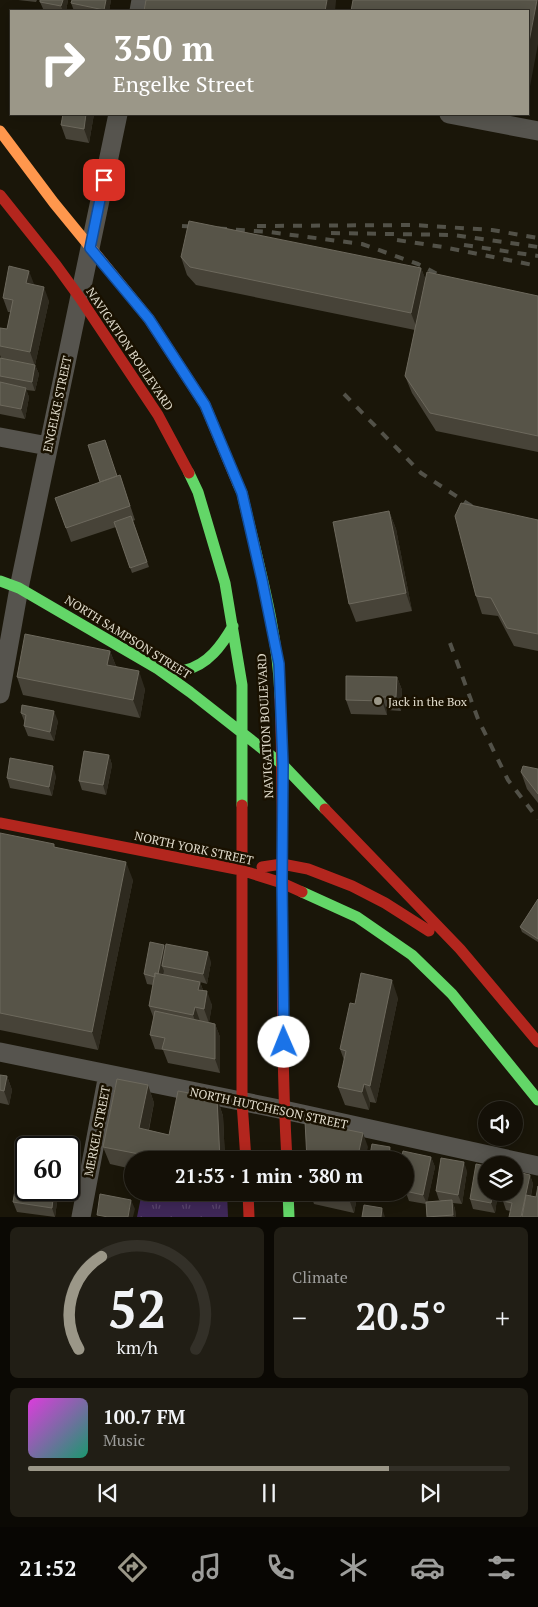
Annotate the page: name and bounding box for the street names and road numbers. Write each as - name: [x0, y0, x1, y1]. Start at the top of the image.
- street label: NAVIGATION BOULEVARD: [83, 285, 177, 413]
- street label: ENGELKE STREET: [39, 354, 75, 454]
- street label: NORTH SAMPSON STREET: [62, 592, 194, 682]
- street label: NAVIGATION BOULEVARD: [254, 653, 276, 799]
- street label: NORTH YORK STREET: [133, 828, 255, 868]
- street label: MERKEL STREET: [81, 1084, 113, 1178]
- street label: NORTH HUTCHESON STREET: [189, 1084, 350, 1132]

